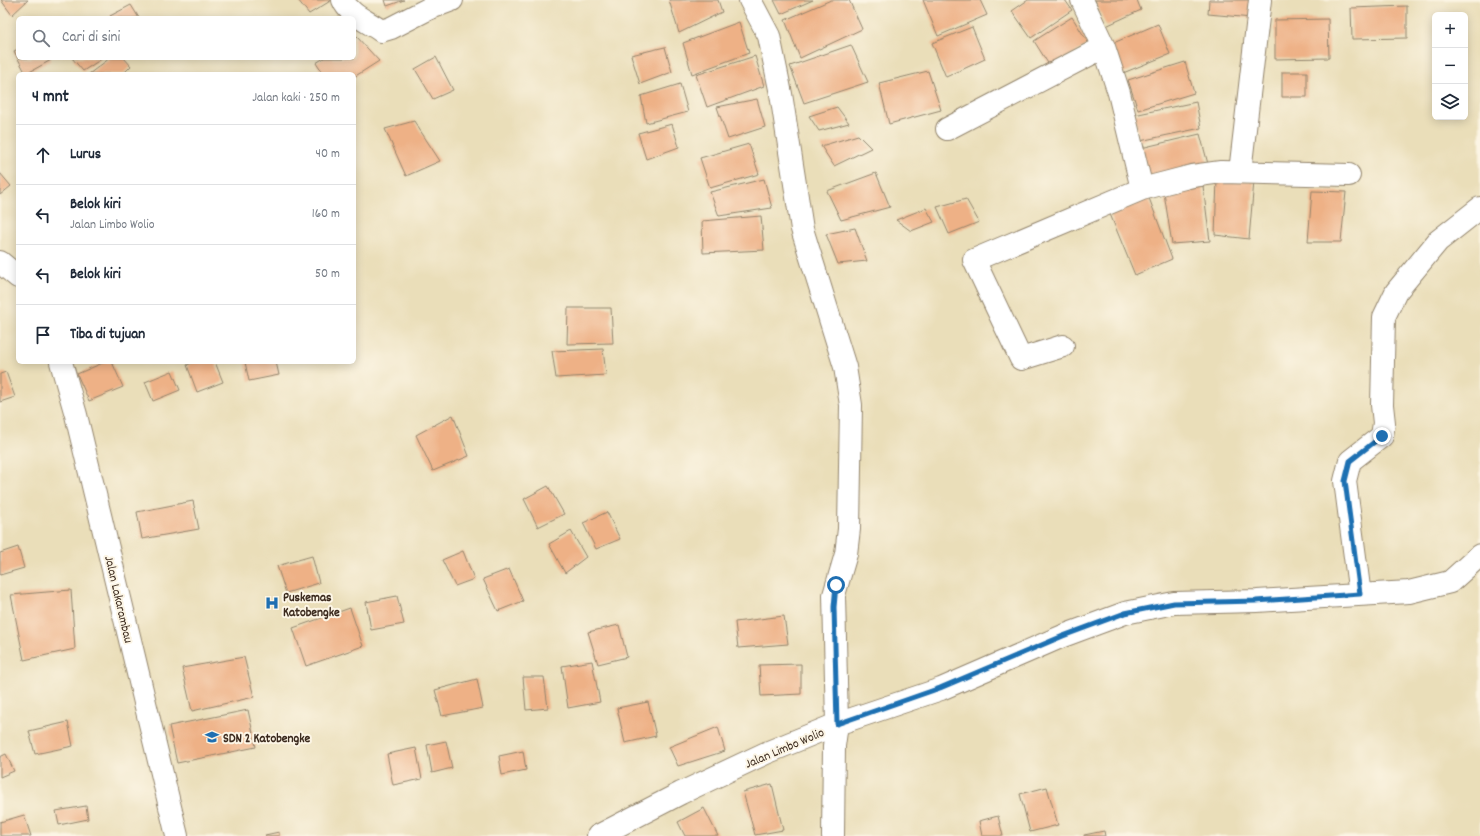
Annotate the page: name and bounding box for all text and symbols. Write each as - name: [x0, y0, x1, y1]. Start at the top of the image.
- map controls: [1432, 12, 1468, 120]
- button: +: [1432, 12, 1468, 48]
- search box: [16, 16, 356, 60]
- icon: search: [30, 27, 52, 49]
- text: Cari di sini: [62, 27, 120, 49]
- button: −: [1432, 48, 1468, 84]
- button: layers: [1432, 84, 1468, 120]
- text: 4 mnt: [32, 86, 69, 110]
- text: Jalan kaki · 250 m: [252, 89, 340, 108]
- icon: ahead: [32, 144, 54, 166]
- text: Lurus: [70, 144, 101, 166]
- text: 40 m: [316, 145, 340, 164]
- text: Belok kiri: [70, 194, 121, 216]
- icon: left: [32, 204, 54, 226]
- text: 160 m: [312, 205, 340, 224]
- text: Jalan Limbo Wolio: [70, 216, 155, 235]
- icon: left: [32, 264, 54, 286]
- text: Belok kiri: [70, 264, 121, 286]
- text: 50 m: [315, 265, 340, 284]
- icon: arrive: [32, 324, 54, 346]
- text: Tiba di tujuan: [70, 324, 145, 346]
- route end: [1373, 427, 1391, 445]
- street label: Jalan Lakarambau: [98, 554, 137, 645]
- route start: [827, 576, 845, 594]
- place label: Puskemas Katobengke: [283, 589, 340, 623]
- hospital icon: Puskemas Katobengke: [264, 595, 280, 611]
- street label: Jalan Limbo Wolio: [742, 724, 828, 775]
- school or university icon: SDN 2 Katobengke: [204, 729, 220, 745]
- place label: SDN 2 Katobengke: [223, 730, 311, 749]

